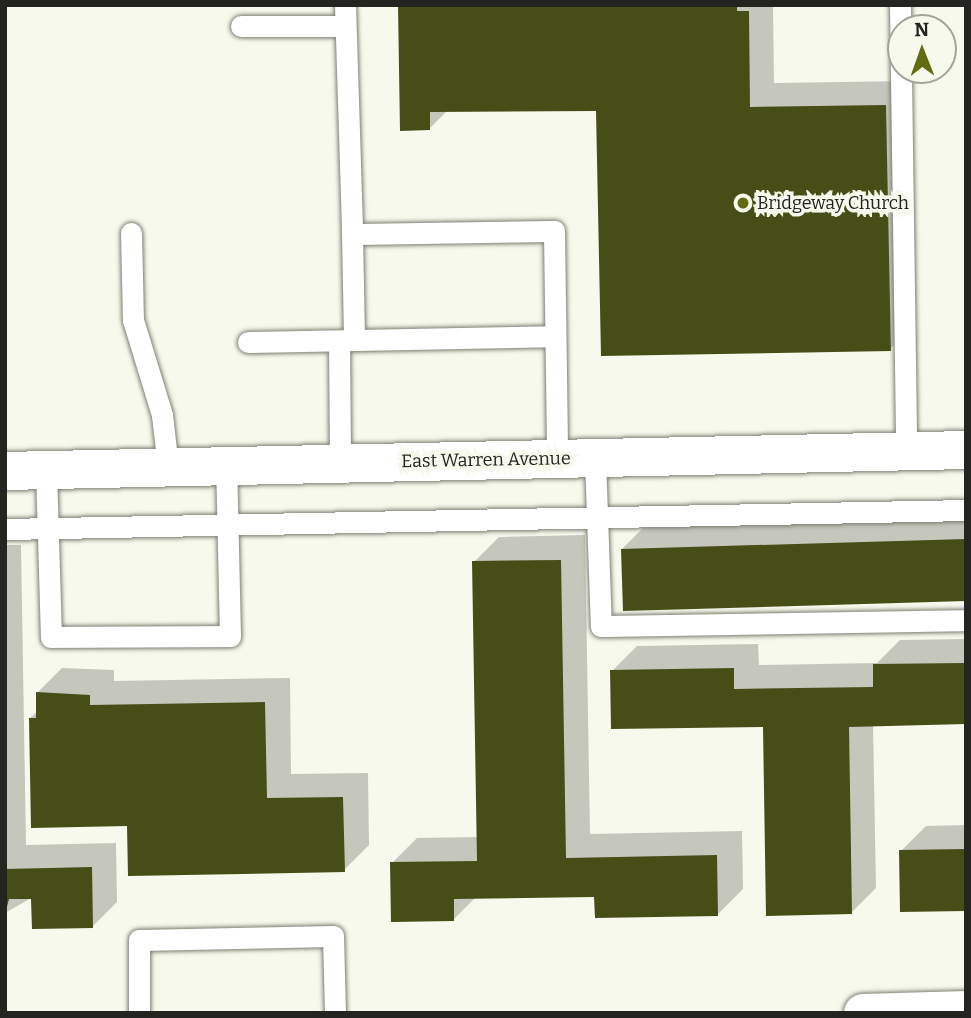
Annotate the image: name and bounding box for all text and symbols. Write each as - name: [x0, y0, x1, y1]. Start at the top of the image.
- north arrow: [887, 14, 957, 84]
- text: N: [914, 18, 929, 41]
- place label: Bridgeway Church: [757, 192, 909, 214]
- marker: Bridgeway Church: [735, 195, 751, 211]
- street label: East Warren Avenue: [401, 448, 571, 472]

